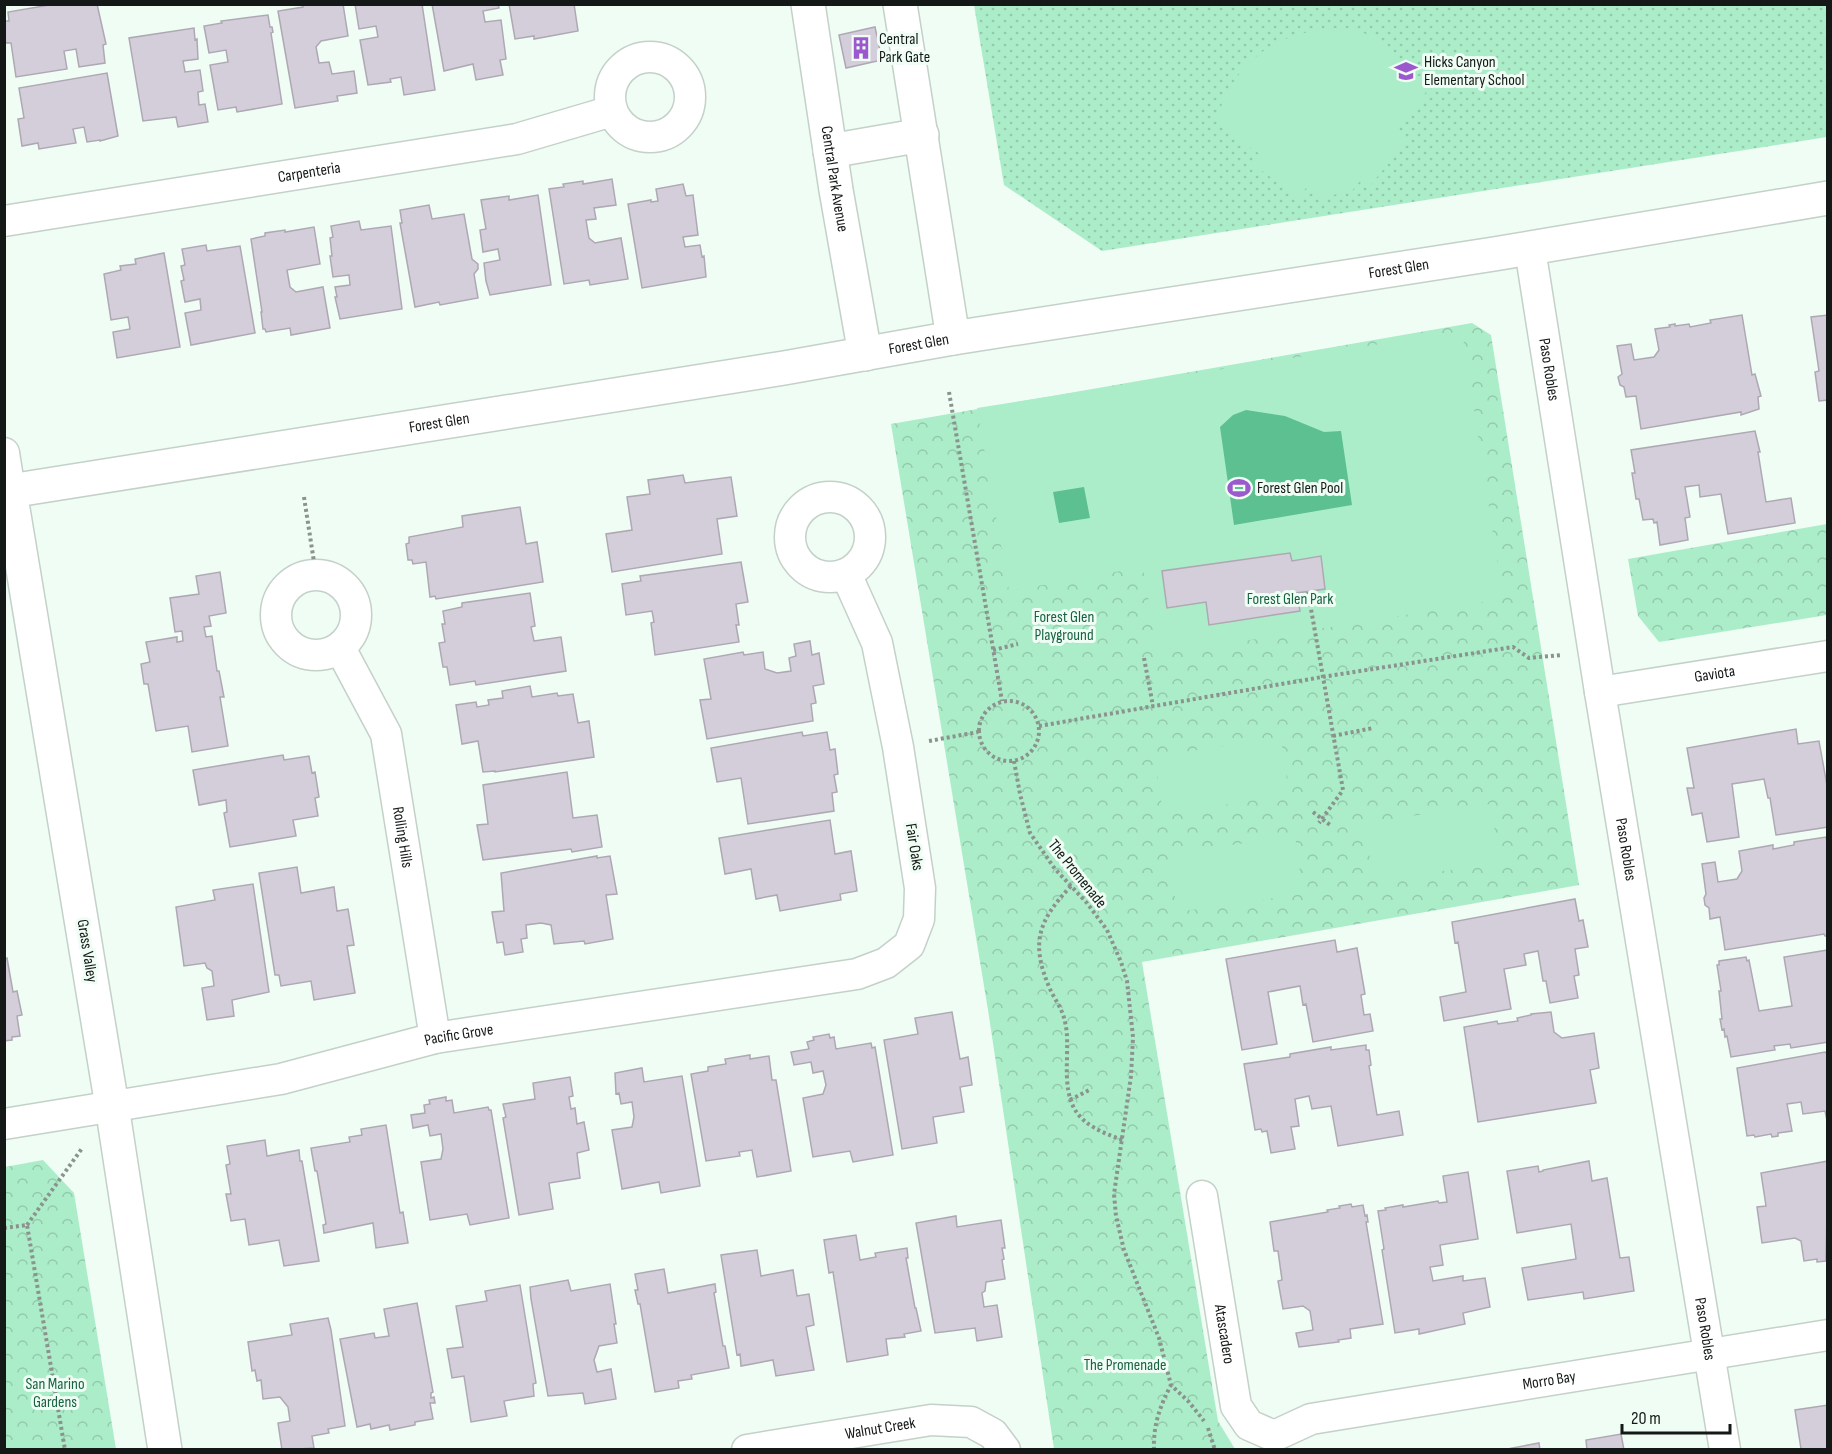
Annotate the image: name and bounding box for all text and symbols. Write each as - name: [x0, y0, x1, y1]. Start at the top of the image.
- place label: Central Park Gate: [879, 30, 930, 67]
- building icon: Central Park Gate: [848, 35, 874, 61]
- place label: Hicks Canyon Elementary School: [1424, 53, 1524, 90]
- school or university icon: Hicks Canyon Elementary School: [1393, 58, 1419, 84]
- street label: Central Park Avenue: [817, 125, 853, 233]
- street label: Carpenteria: [276, 158, 342, 187]
- street label: Forest Glen: [1367, 255, 1430, 283]
- street label: Forest Glen: [887, 329, 950, 359]
- street label: Paso Robles: [1535, 337, 1563, 403]
- street label: Forest Glen: [408, 409, 471, 437]
- sports icon: Forest Glen Pool: [1226, 475, 1252, 501]
- place label: Forest Glen Pool: [1257, 479, 1343, 498]
- park label: Forest Glen Park: [1247, 590, 1333, 609]
- park label: Forest Glen Playground: [1034, 608, 1094, 645]
- street label: Gaviota: [1693, 661, 1736, 686]
- street label: Rolling Hills: [388, 805, 417, 869]
- street label: Paso Robles: [1611, 817, 1641, 882]
- street label: Fair Oaks: [901, 822, 927, 872]
- street label: The Promenade: [1044, 836, 1110, 912]
- street label: Grass Valley: [73, 918, 101, 984]
- street label: Pacific Grove: [422, 1020, 494, 1050]
- street label: Paso Robles: [1691, 1296, 1720, 1362]
- street label: Atascadero: [1210, 1302, 1239, 1365]
- park label: The Promenade: [1084, 1356, 1166, 1375]
- street label: Morro Bay: [1521, 1367, 1577, 1394]
- park label: San Marino Gardens: [25, 1375, 85, 1412]
- scale bar: [1622, 1397, 1730, 1435]
- text: 20 m: [1631, 1408, 1661, 1429]
- street label: Walnut Creek: [844, 1413, 917, 1443]

